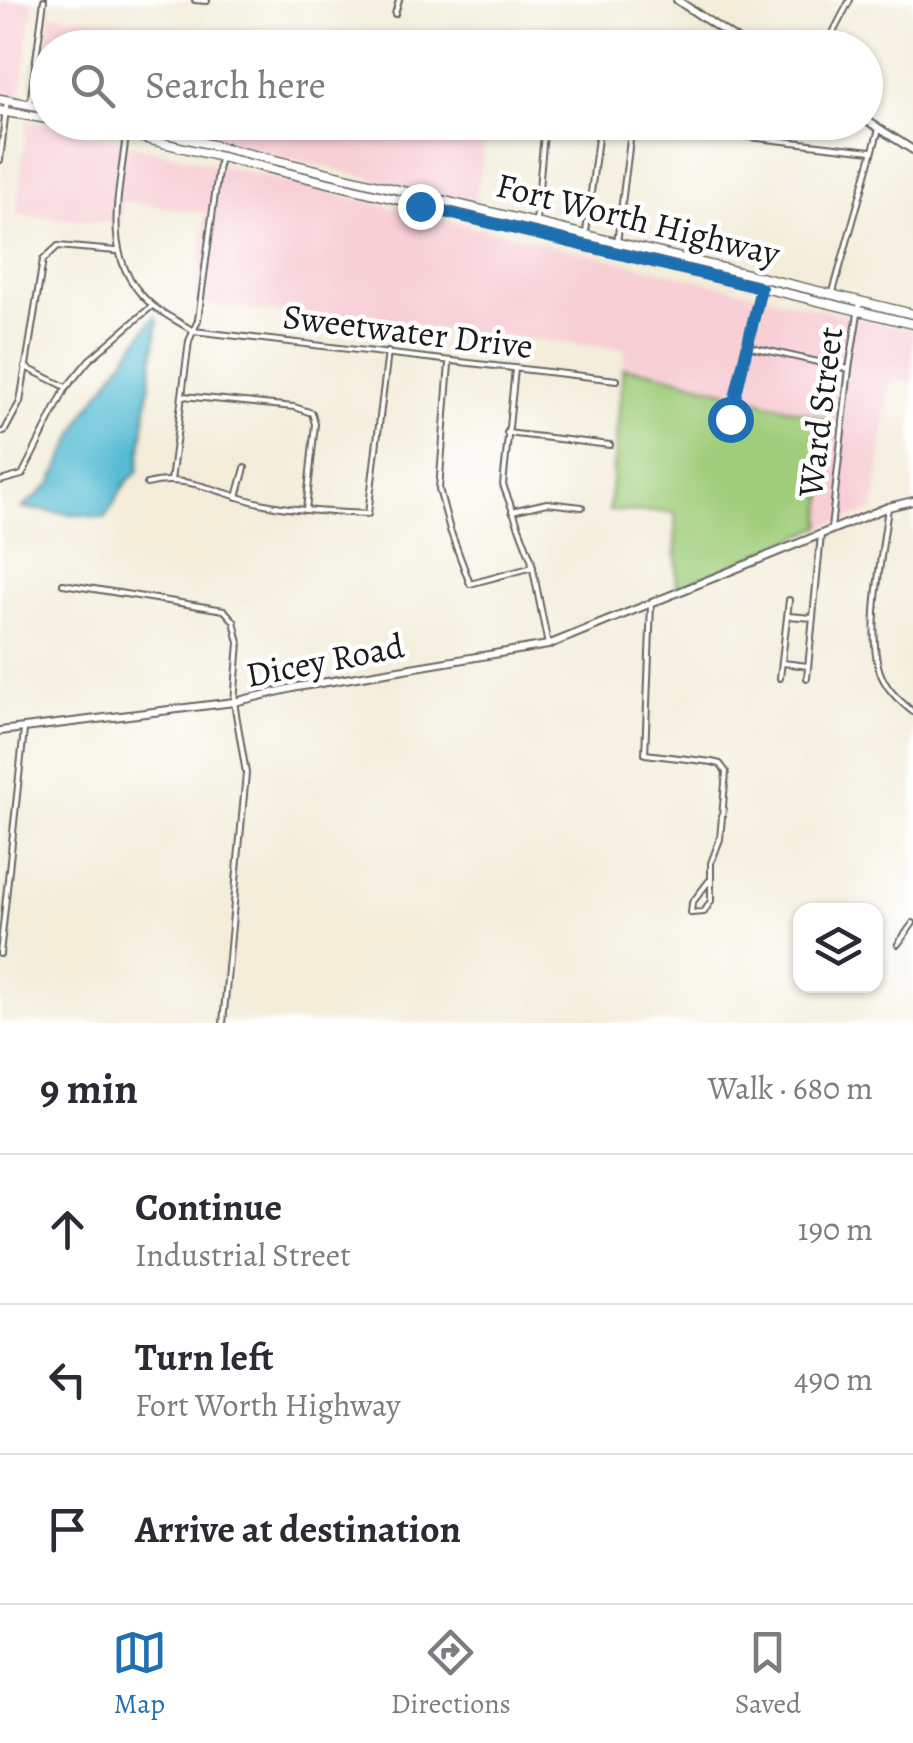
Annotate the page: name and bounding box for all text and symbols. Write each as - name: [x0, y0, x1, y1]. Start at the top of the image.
- search box: [30, 30, 883, 140]
- icon: search: [65, 58, 120, 113]
- text: Search here: [145, 59, 326, 111]
- street label: Fort Worth Highway: [491, 161, 785, 278]
- route end: [398, 184, 444, 230]
- street label: Sweetwater Drive: [280, 292, 536, 370]
- street label: Ward Street: [786, 324, 854, 501]
- route start: [708, 397, 754, 443]
- street label: Dicey Road: [242, 621, 408, 699]
- map controls: [793, 903, 883, 993]
- button: layers: [793, 903, 883, 993]
- text: 9 min: [40, 1060, 138, 1117]
- text: Walk · 680 m: [708, 1066, 873, 1110]
- text: Continue: [135, 1181, 282, 1233]
- icon: ahead: [40, 1202, 95, 1257]
- text: 190 m: [797, 1207, 873, 1251]
- text: Industrial Street: [135, 1233, 351, 1277]
- text: Turn left: [135, 1331, 274, 1383]
- icon: left: [40, 1352, 95, 1407]
- text: 490 m: [794, 1357, 873, 1401]
- text: Fort Worth Highway: [135, 1383, 401, 1427]
- icon: arrive: [40, 1502, 95, 1557]
- text: Arrive at destination: [135, 1503, 461, 1555]
- tab: Map: [112, 1625, 167, 1723]
- tab: Directions: [391, 1625, 511, 1723]
- tab: Saved: [735, 1625, 801, 1723]

